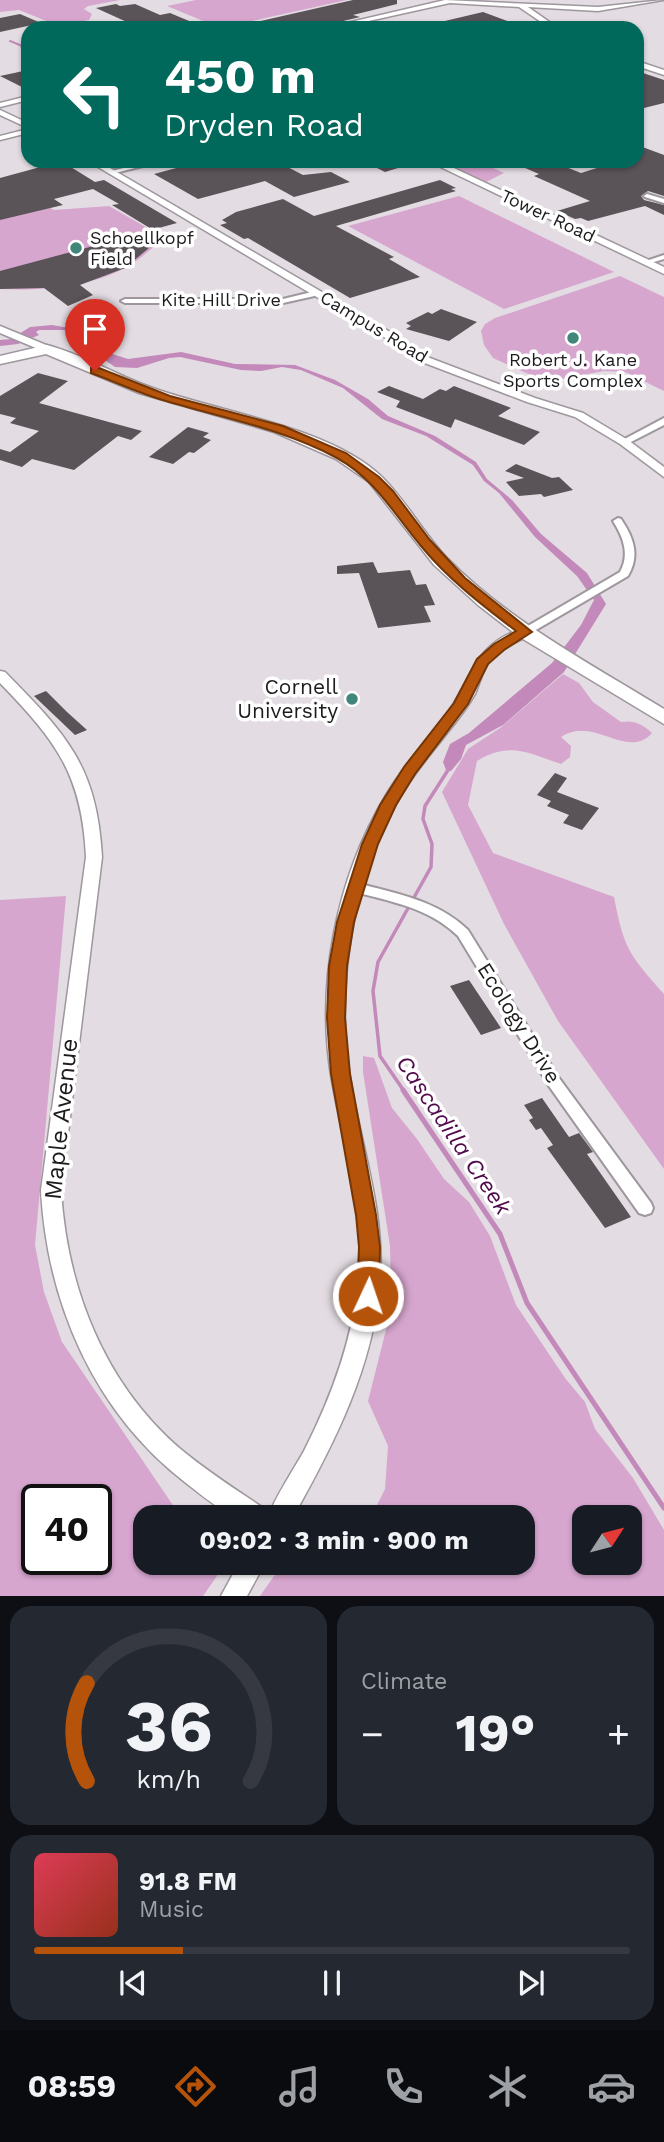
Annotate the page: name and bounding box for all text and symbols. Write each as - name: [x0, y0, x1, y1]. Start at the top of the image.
- text: 450 m: [164, 47, 316, 105]
- icon: left: [49, 49, 140, 140]
- text: Dryden Road: [164, 106, 364, 144]
- street label: Tower Road: [498, 185, 599, 247]
- place label: Schoellkopf Field: [90, 227, 194, 269]
- marker: Schoellkopf Field: [68, 240, 84, 256]
- street label: Campus Road: [317, 286, 432, 367]
- street label: Kite Hill Drive: [161, 289, 281, 310]
- pin: [65, 299, 125, 371]
- icon: arrive: [76, 310, 114, 348]
- marker: Robert J. Kane Sports Complex: [565, 330, 581, 346]
- place label: Robert J. Kane Sports Complex: [503, 349, 643, 391]
- place label: Cornell University: [237, 674, 339, 723]
- marker: Cornell University: [344, 691, 360, 707]
- street label: Ecology Drive: [472, 958, 566, 1088]
- street label: Maple Avenue: [39, 1037, 83, 1201]
- water label: Cascadilla Creek: [390, 1051, 518, 1221]
- position arrow: [331, 1259, 405, 1333]
- speed limit sign: 40: [21, 1484, 112, 1575]
- north arrow: [572, 1505, 642, 1575]
- map controls: [572, 1505, 642, 1575]
- text: 09:02 · 3 min · 900 m: [199, 1525, 469, 1555]
- text: Climate: [361, 1668, 447, 1695]
- text: 36: [124, 1684, 213, 1770]
- text: 19°: [455, 1703, 536, 1764]
- text: −: [361, 1712, 384, 1756]
- text: +: [607, 1712, 630, 1756]
- text: km/h: [136, 1765, 201, 1794]
- text: 91.8 FM: [139, 1866, 237, 1896]
- text: Music: [139, 1896, 204, 1923]
- icon: previous: [114, 1964, 152, 2002]
- icon: pause: [313, 1964, 351, 2002]
- icon: next: [512, 1964, 550, 2002]
- icon: directions: [171, 2062, 220, 2111]
- icon: music: [275, 2062, 324, 2111]
- icon: phone: [379, 2062, 428, 2111]
- icon: climate: [483, 2062, 532, 2111]
- icon: car: [587, 2062, 636, 2111]
- text: 08:59: [28, 2067, 116, 2105]

